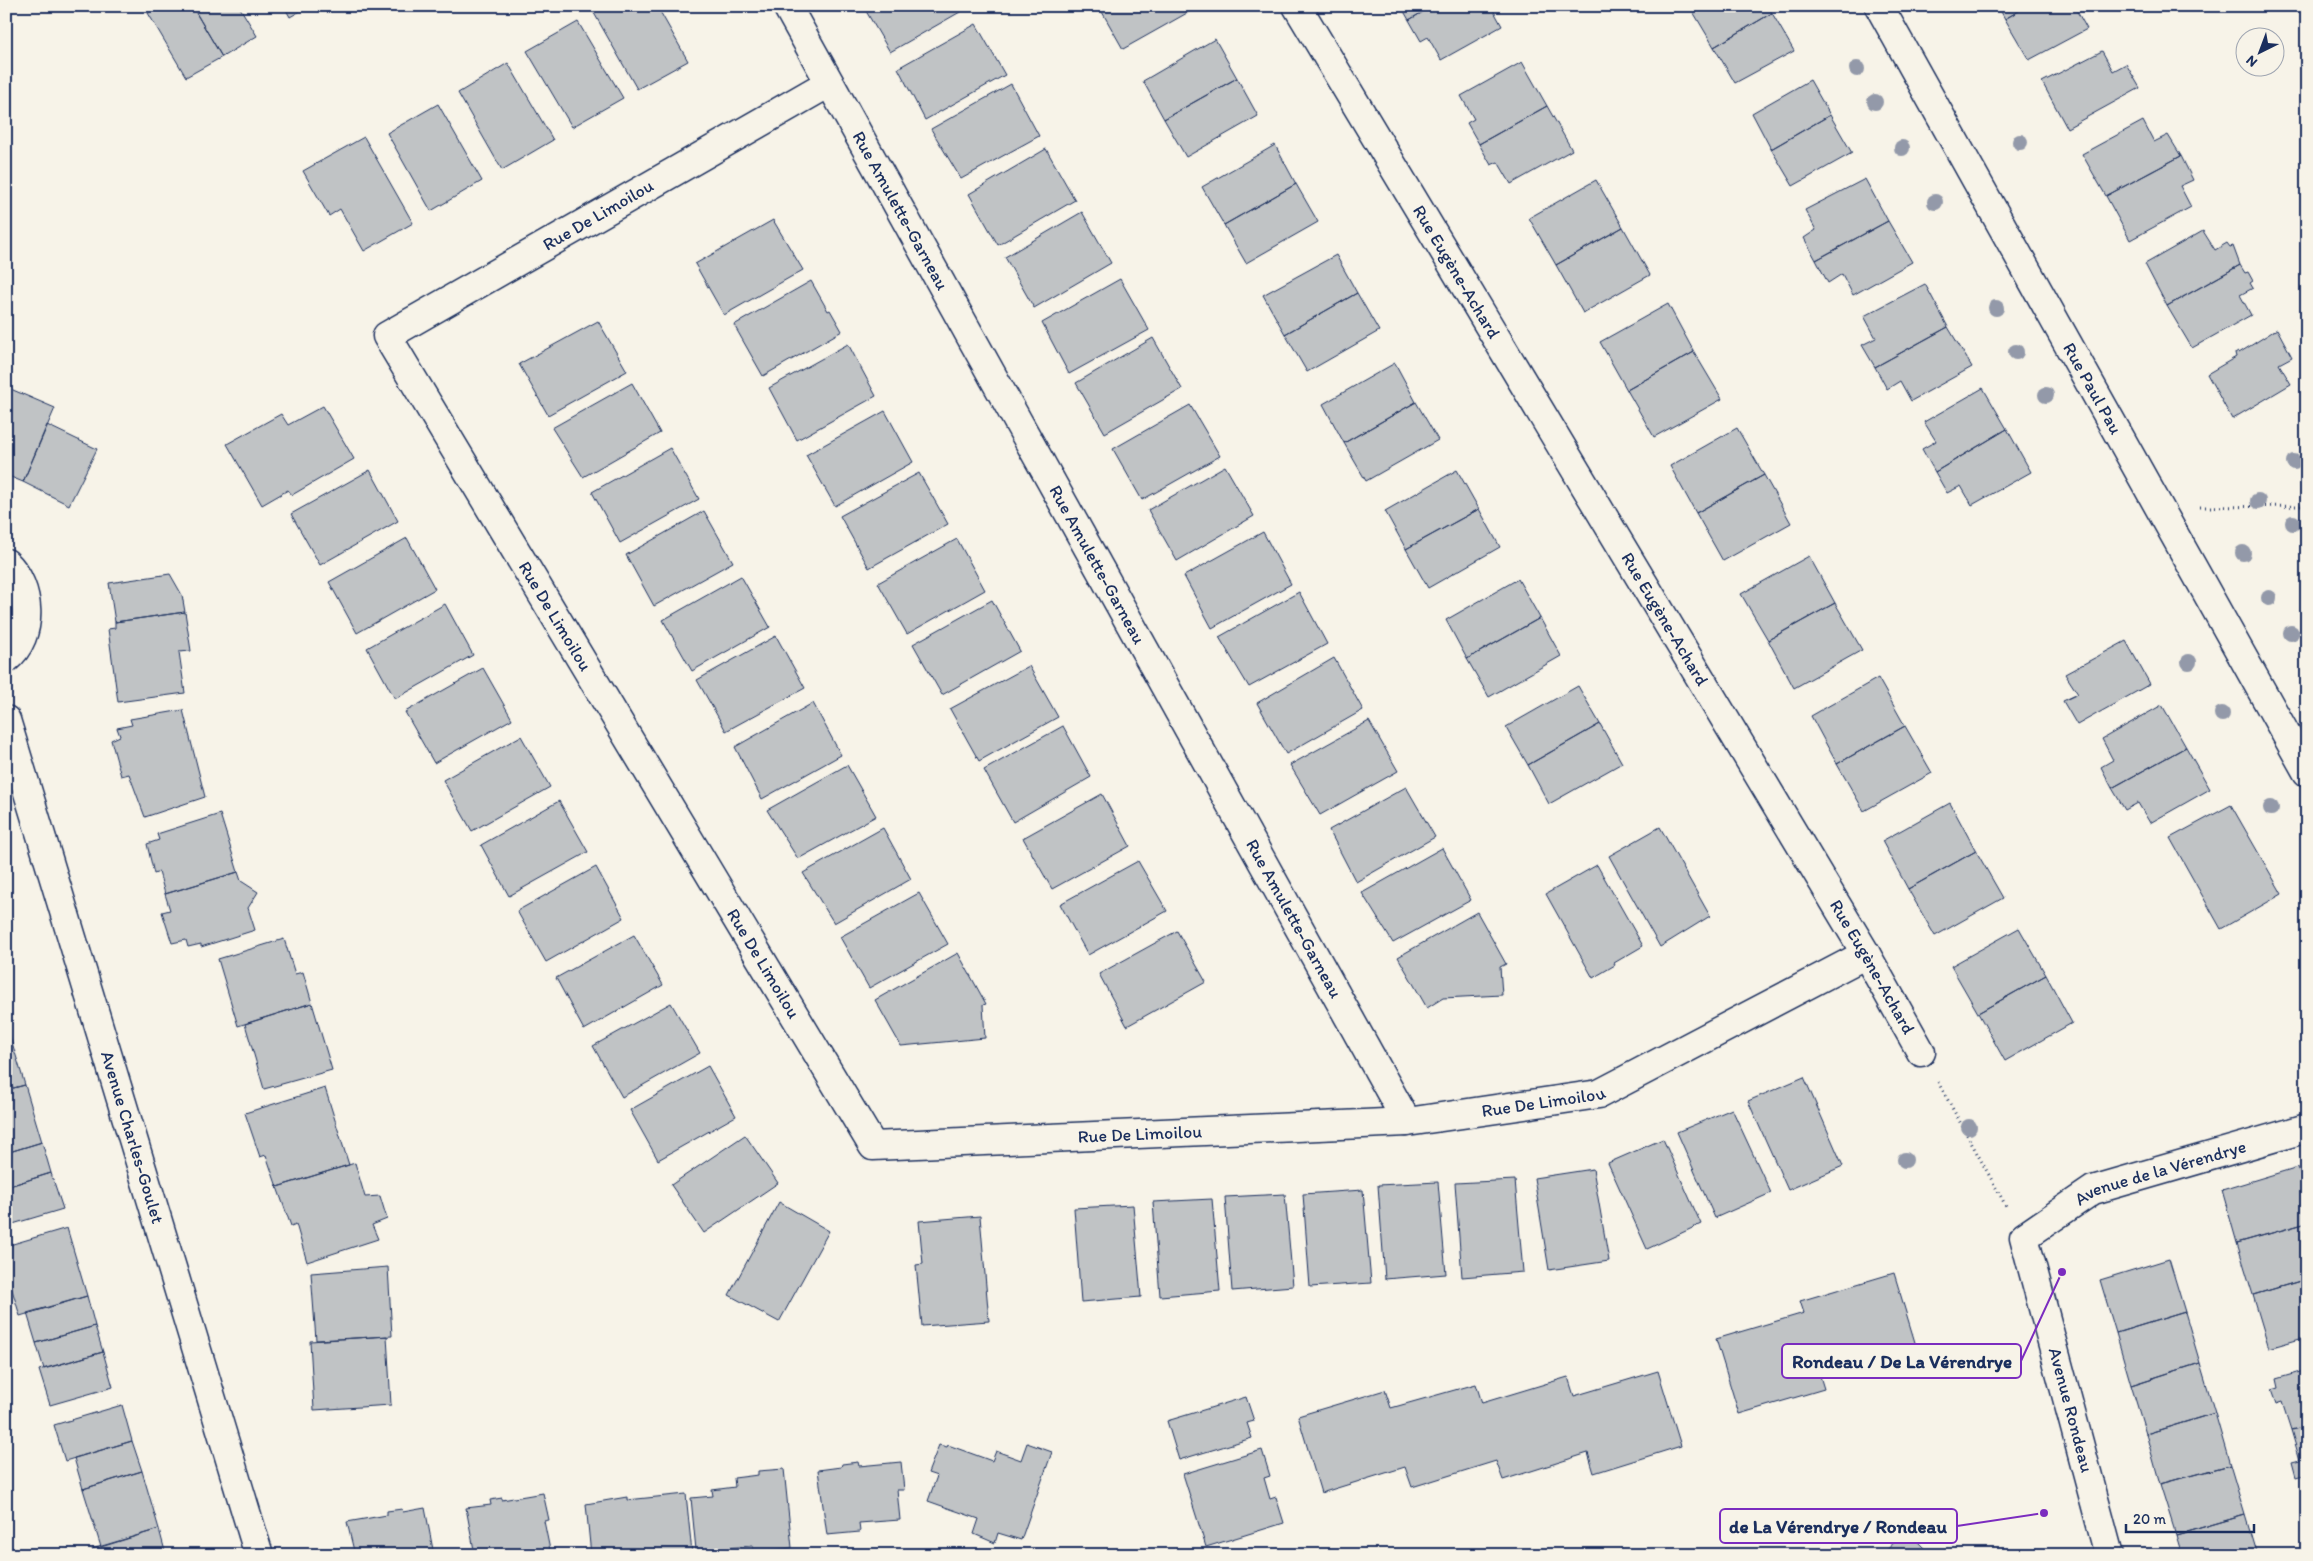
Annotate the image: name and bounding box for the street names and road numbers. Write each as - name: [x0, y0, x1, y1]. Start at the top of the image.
- street label: Rue Amulette-Garneau: [848, 127, 954, 294]
- street label: Rue De Limoilou: [539, 174, 657, 256]
- street label: Rue Eugène-Achard: [1408, 201, 1505, 343]
- street label: Rue Paul Pau: [2058, 339, 2127, 438]
- street label: Rue Amulette-Garneau: [1044, 481, 1150, 648]
- street label: Rue Eugène-Achard: [1616, 548, 1714, 690]
- street label: Rue De Limoilou: [514, 557, 597, 675]
- street label: Rue Amulette-Garneau: [1241, 835, 1347, 1002]
- street label: Rue Eugène-Achard: [1825, 896, 1920, 1038]
- street label: Rue De Limoilou: [722, 904, 805, 1023]
- street label: Avenue Charles-Goulet: [96, 1048, 169, 1226]
- street label: Rue De Limoilou: [1480, 1082, 1609, 1122]
- street label: Rue De Limoilou: [1077, 1120, 1203, 1148]
- street label: Avenue de la Vérendrye: [2070, 1135, 2249, 1210]
- street label: Avenue Rondeau: [2044, 1345, 2098, 1475]

